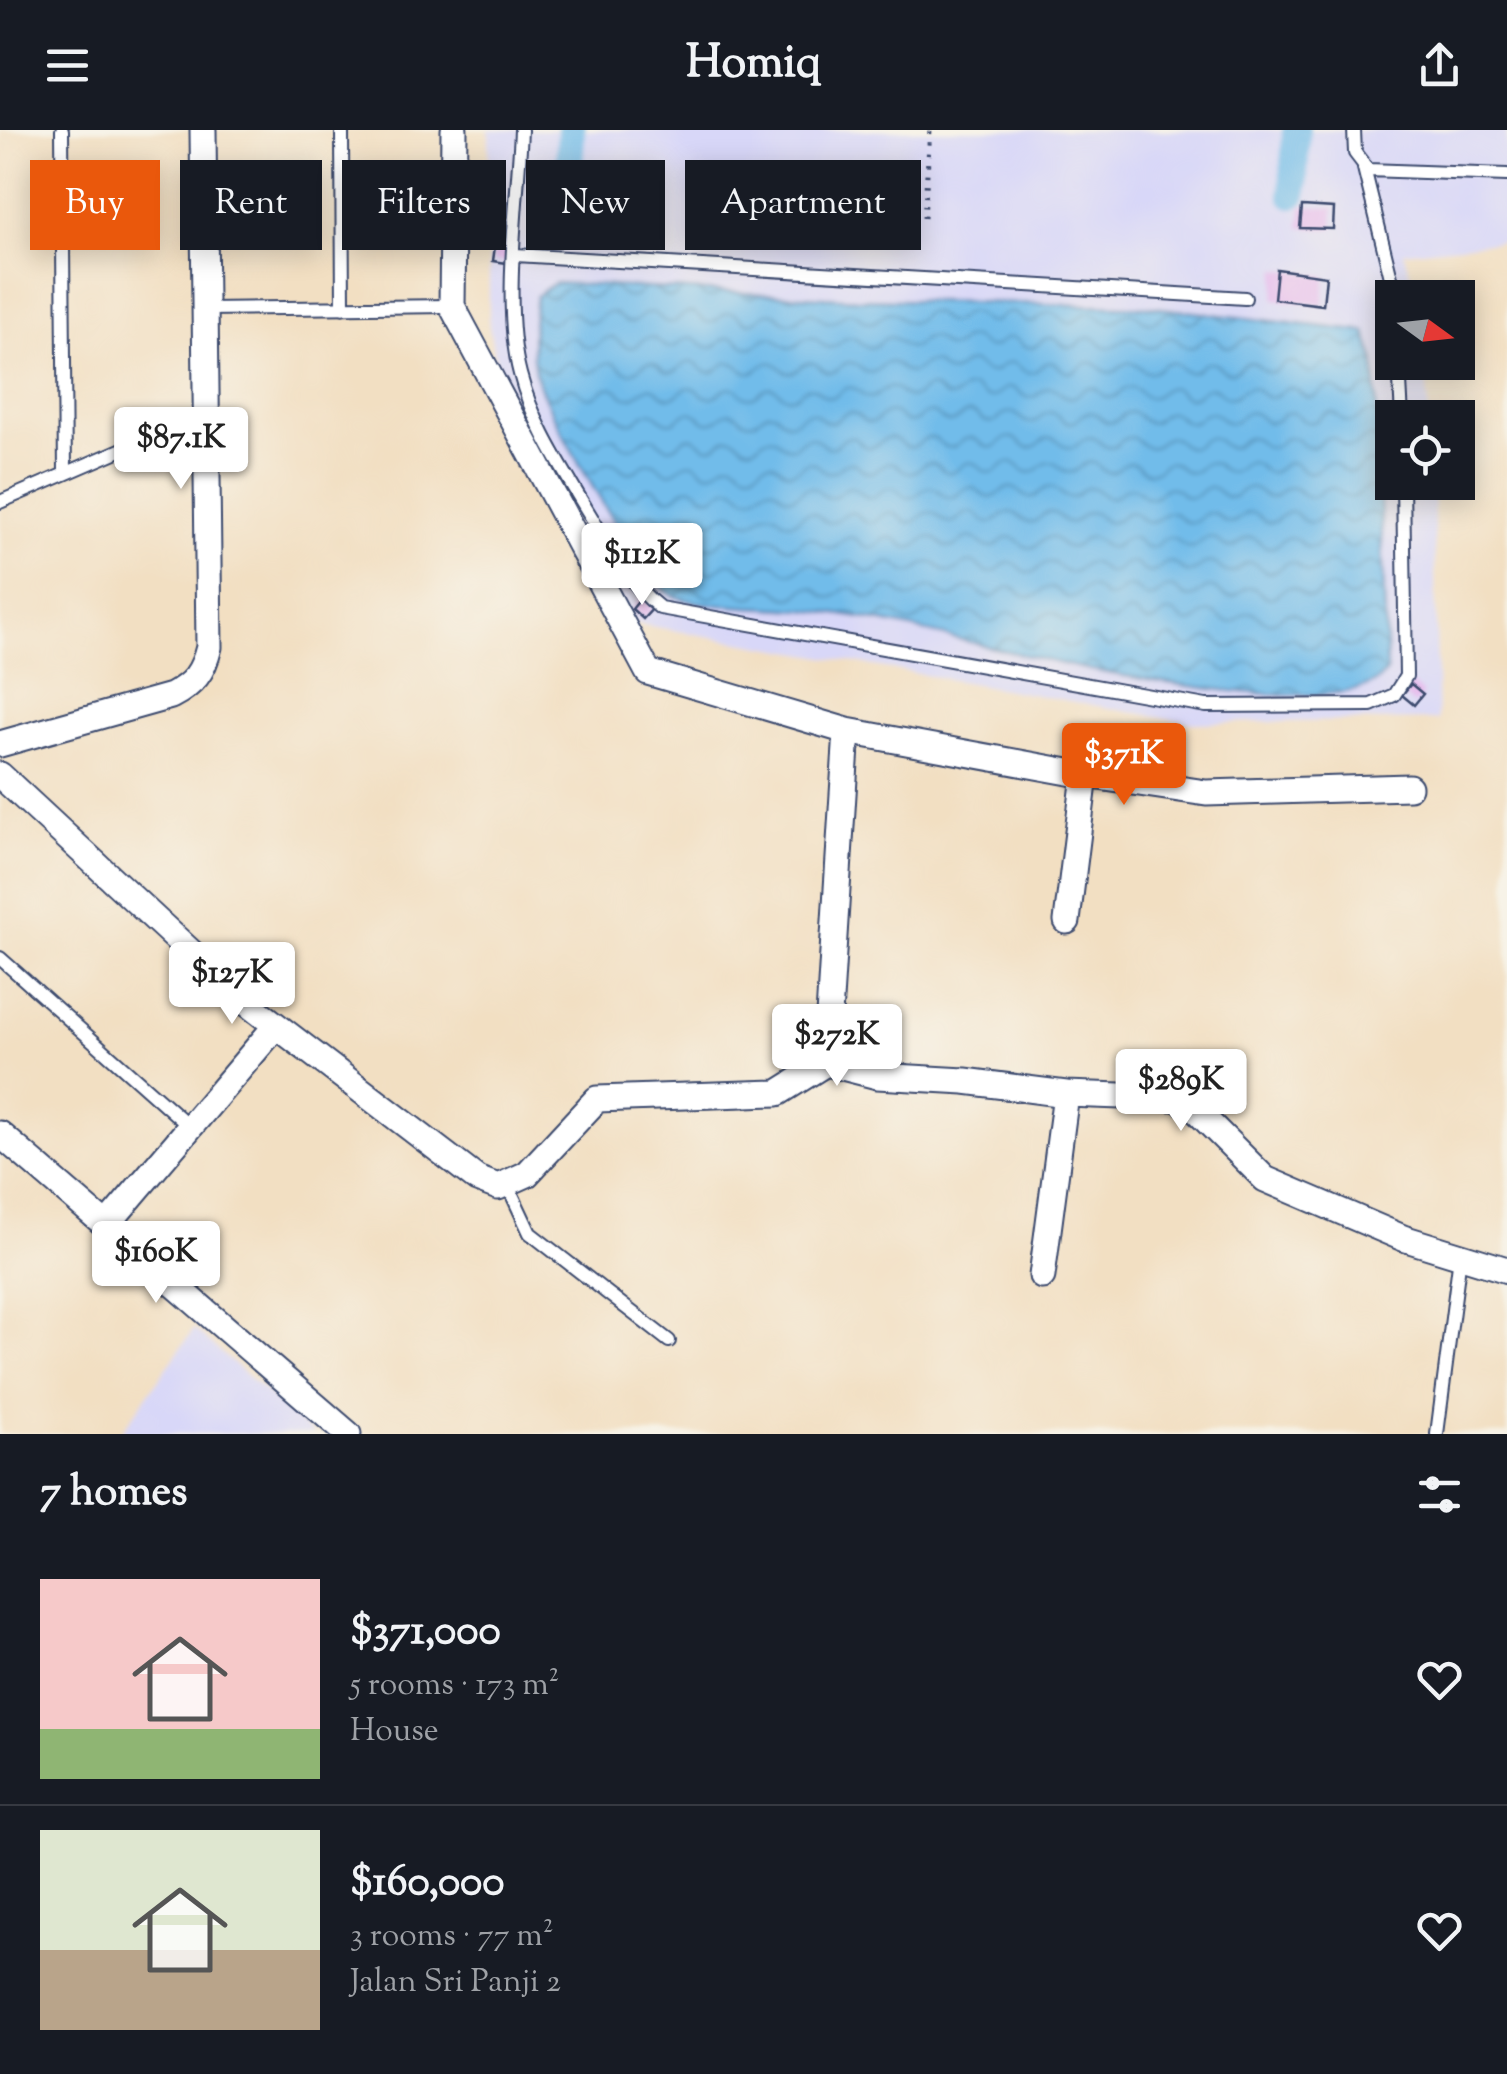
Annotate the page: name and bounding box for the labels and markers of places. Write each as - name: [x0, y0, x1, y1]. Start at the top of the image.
- pin: $87.1K: [100, 407, 262, 492]
- pin: $112K: [572, 523, 712, 608]
- pin: $371K: [1054, 723, 1194, 808]
- pin: $127K: [162, 942, 302, 1027]
- pin: $272K: [767, 1004, 907, 1089]
- pin: $289K: [1111, 1049, 1251, 1134]
- pin: $160K: [86, 1221, 226, 1306]

